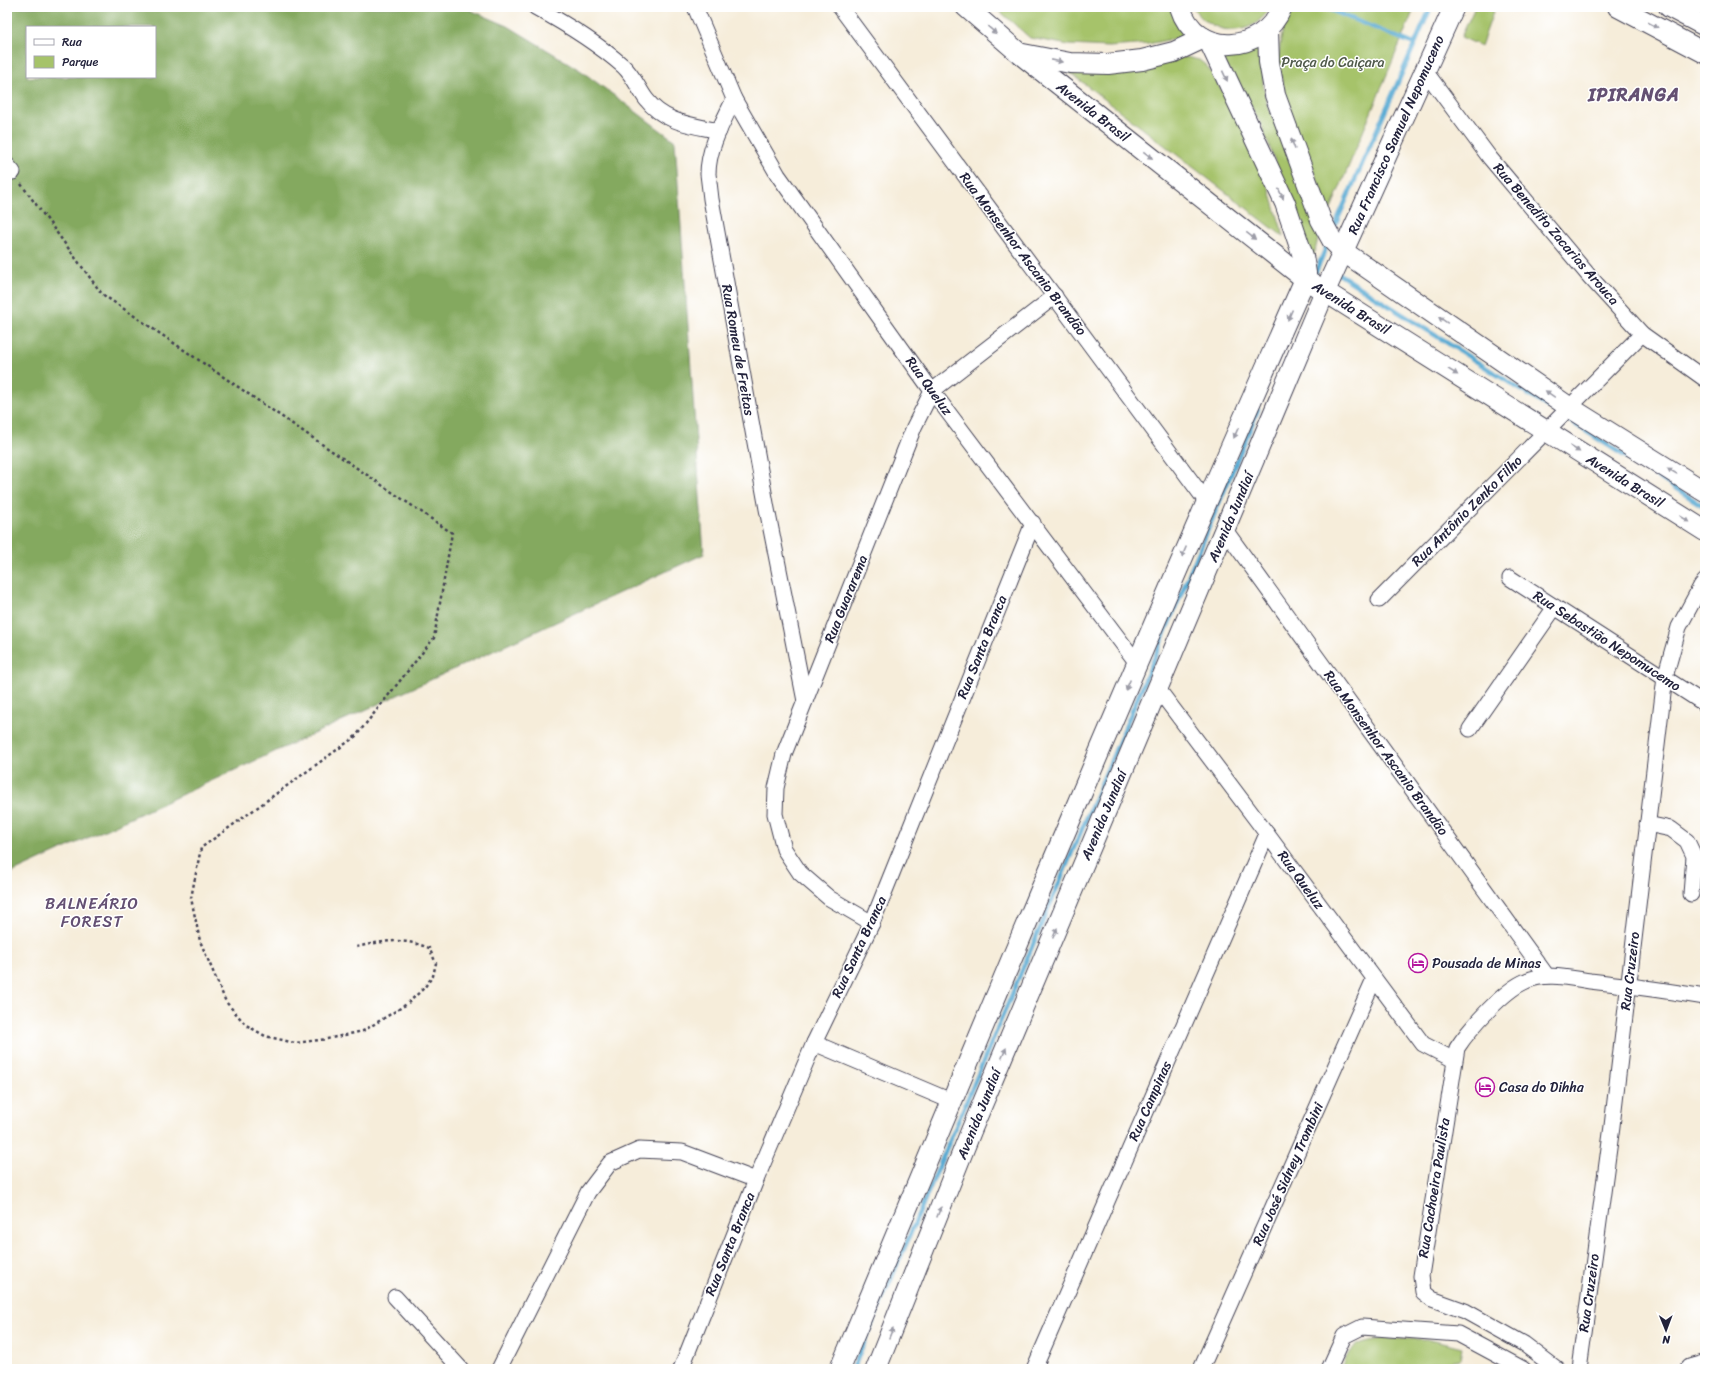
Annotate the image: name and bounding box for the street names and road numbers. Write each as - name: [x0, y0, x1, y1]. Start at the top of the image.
- street label: Rua Francisco Samuel Nepomuceno: [1341, 31, 1451, 239]
- street label: Avenida Brasil: [1050, 74, 1136, 150]
- street label: Rua Benedito Zacarias Arouca: [1487, 157, 1625, 311]
- street label: Rua Monsenhor Ascanio Brandão: [953, 167, 1093, 341]
- street label: Avenida Brasil: [1306, 273, 1396, 343]
- street label: Rua Romeu de Freitas: [714, 282, 762, 418]
- street label: Rua Queluz: [899, 351, 959, 421]
- street label: Avenida Brasil: [1580, 446, 1670, 516]
- street label: Rua Antônio Zenko Filho: [1405, 449, 1529, 573]
- street label: Avenida Jundiaí: [1200, 466, 1262, 567]
- street label: Rua Guararema: [817, 551, 875, 647]
- street label: Rua Sebastião Nepomucemo: [1528, 584, 1686, 698]
- street label: Rua Santa Branca: [950, 591, 1014, 703]
- street label: Rua Monsenhor Ascanio Brandão: [1317, 665, 1455, 841]
- street label: Avenida Jundiaí: [1073, 764, 1135, 865]
- street label: Rua Queluz: [1271, 845, 1331, 915]
- street label: Rua Santa Branca: [824, 892, 894, 1002]
- street label: Rua Cruzeiro: [1613, 930, 1647, 1012]
- street label: Rua Campinas: [1121, 1056, 1179, 1145]
- street label: Avenida Jundiaí: [949, 1063, 1009, 1164]
- street label: Rua José Sidney Trombini: [1245, 1097, 1331, 1250]
- street label: Rua Cachoeira Paulista: [1411, 1115, 1458, 1260]
- street label: Rua Santa Branca: [698, 1188, 762, 1300]
- street label: Rua Cruzeiro: [1571, 1252, 1607, 1334]

